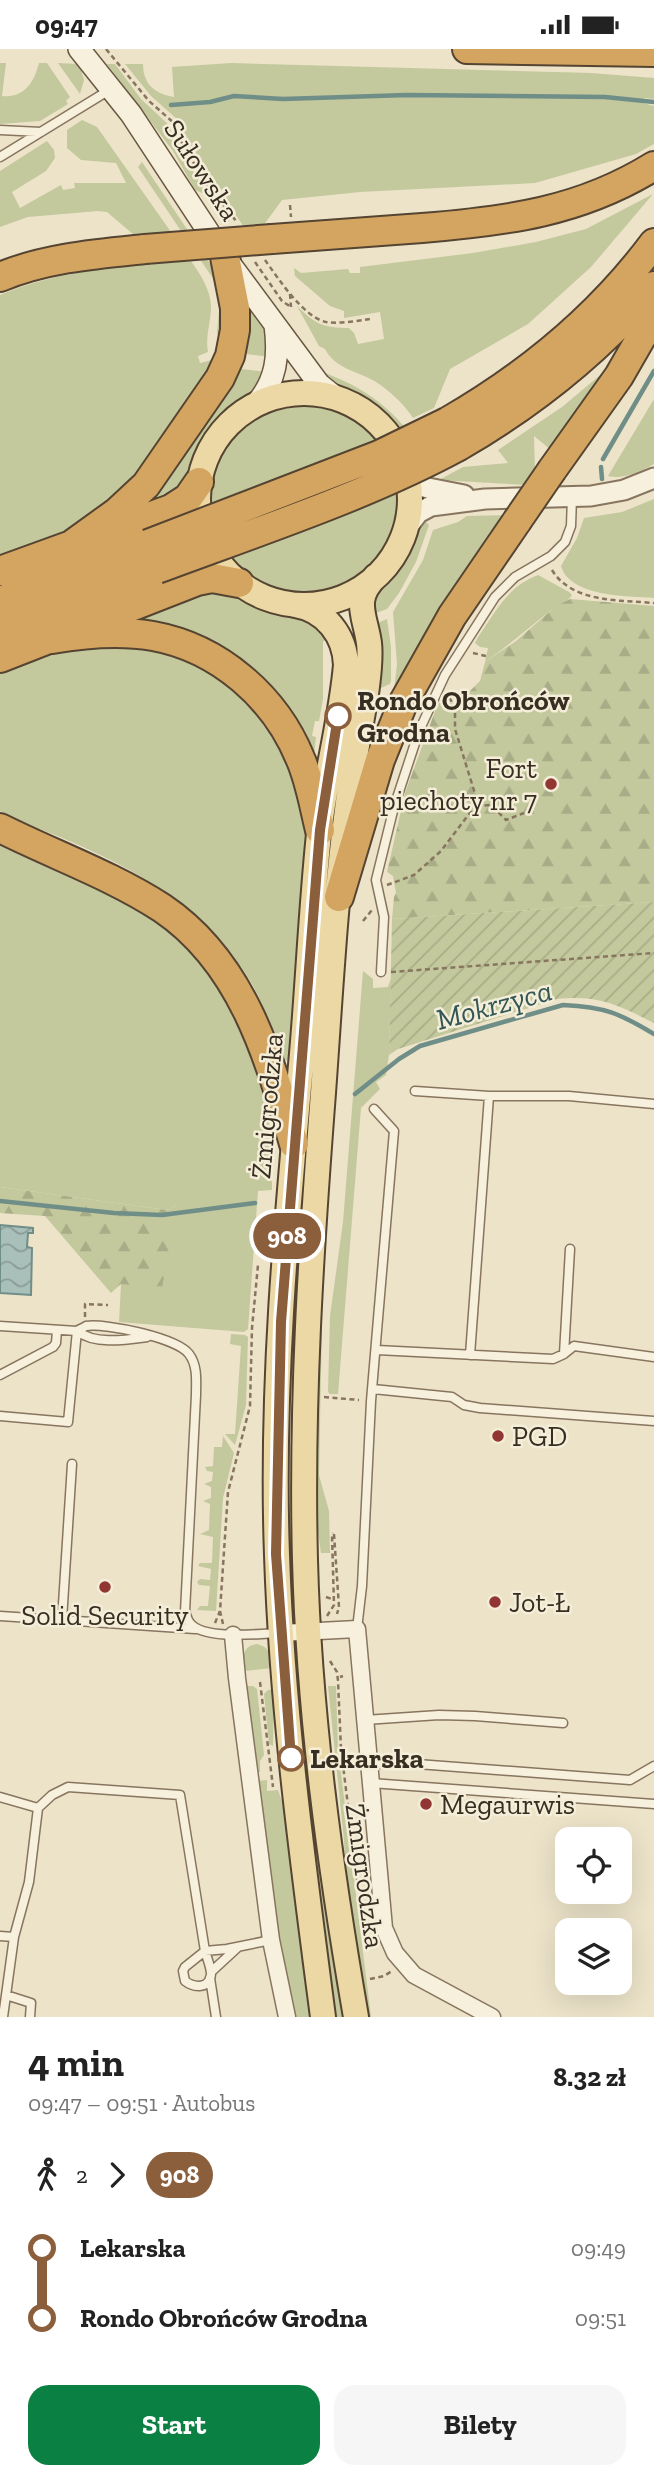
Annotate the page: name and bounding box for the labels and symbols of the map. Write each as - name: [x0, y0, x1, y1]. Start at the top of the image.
- street label: Sułowska: [157, 113, 247, 227]
- place label: Rondo Obrońców Grodna: [357, 684, 570, 749]
- marker: Rondo Obrońców Grodna: [325, 703, 351, 729]
- place label: Fort piechoty nr 7: [380, 752, 538, 817]
- marker: Fort piechoty nr 7: [543, 776, 559, 792]
- water label: Mokrzyca: [432, 972, 556, 1038]
- street label: Żmigrodzka: [244, 1031, 290, 1180]
- line badge: 908: [247, 1213, 327, 1259]
- place label: PGD: [512, 1420, 567, 1453]
- marker: PGD: [490, 1428, 506, 1444]
- marker: Solid Security: [97, 1579, 113, 1595]
- place label: Jot-Ł: [509, 1586, 570, 1619]
- marker: Jot-Ł: [487, 1594, 503, 1610]
- place label: Solid Security: [21, 1599, 189, 1632]
- place label: Lekarska: [310, 1742, 424, 1775]
- marker: Lekarska: [278, 1745, 304, 1771]
- place label: Megaurwis: [440, 1788, 575, 1821]
- marker: Megaurwis: [418, 1796, 434, 1812]
- street label: Żmigrodzka: [338, 1801, 392, 1951]

